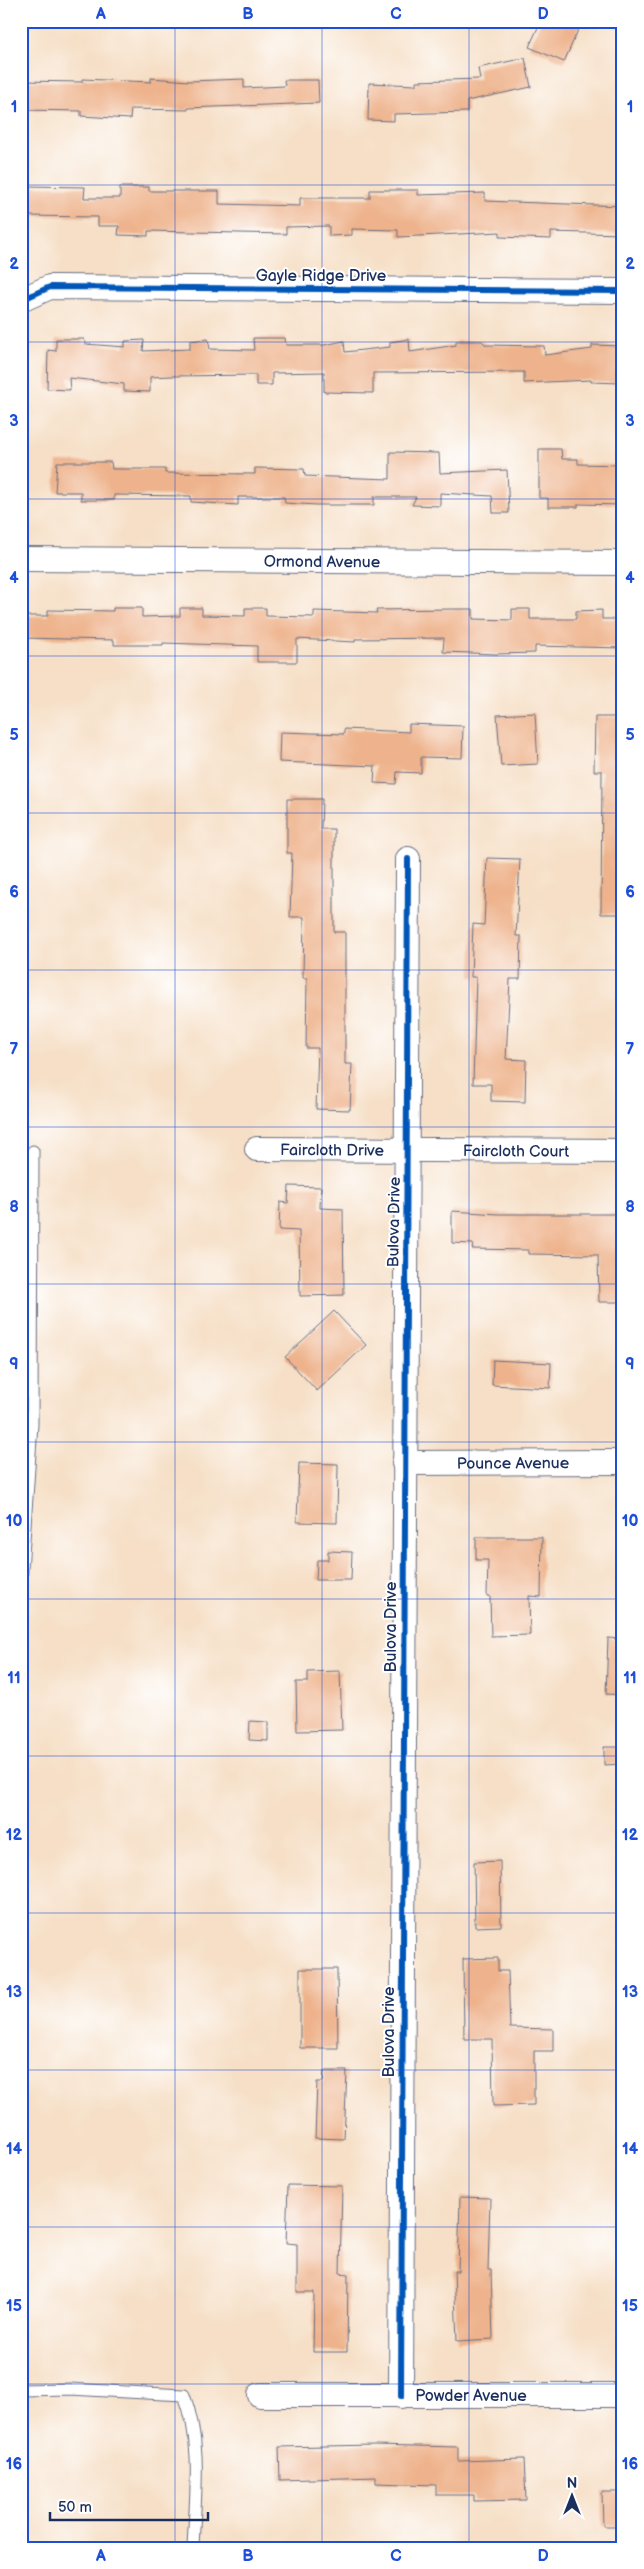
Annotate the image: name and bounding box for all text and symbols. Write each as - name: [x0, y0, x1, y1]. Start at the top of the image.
- text: A: [95, 5, 106, 24]
- text: B: [242, 5, 254, 24]
- text: C: [390, 5, 402, 24]
- text: D: [537, 5, 549, 24]
- text: 1: [11, 98, 17, 117]
- text: 1: [627, 98, 633, 117]
- text: 2: [9, 255, 19, 274]
- text: 2: [625, 255, 635, 274]
- street label: Gayle Ridge Drive: [256, 267, 387, 286]
- text: 3: [9, 412, 19, 431]
- text: 3: [625, 412, 635, 431]
- street label: Ormond Avenue: [264, 553, 381, 572]
- text: 4: [9, 569, 19, 588]
- text: 4: [625, 569, 635, 588]
- text: 5: [9, 726, 19, 745]
- text: 5: [625, 726, 635, 745]
- text: 6: [9, 883, 19, 902]
- text: 6: [625, 883, 635, 902]
- text: 7: [10, 1040, 19, 1059]
- text: 7: [626, 1040, 635, 1059]
- street label: Faircloth Drive: [280, 1141, 385, 1161]
- street label: Faircloth Court: [463, 1142, 569, 1162]
- street label: Bulova Drive: [384, 1176, 405, 1268]
- text: 8: [9, 1198, 19, 1217]
- text: 8: [625, 1198, 635, 1217]
- text: 9: [9, 1355, 19, 1374]
- text: 9: [625, 1355, 635, 1374]
- street label: Pounce Avenue: [457, 1454, 570, 1474]
- text: 10: [6, 1512, 22, 1531]
- text: 10: [622, 1512, 638, 1531]
- street label: Bulova Drive: [382, 1581, 401, 1672]
- text: 11: [7, 1669, 21, 1688]
- text: 11: [623, 1669, 637, 1688]
- text: 12: [6, 1826, 23, 1845]
- text: 12: [622, 1826, 639, 1845]
- text: 13: [6, 1983, 22, 2002]
- text: 13: [622, 1983, 638, 2002]
- street label: Bulova Drive: [380, 1986, 399, 2077]
- text: 14: [6, 2140, 23, 2159]
- text: 14: [622, 2140, 639, 2159]
- text: 15: [6, 2297, 22, 2316]
- text: 15: [622, 2297, 638, 2316]
- street label: Powder Avenue: [415, 2387, 527, 2406]
- text: 16: [6, 2455, 23, 2474]
- text: 16: [622, 2455, 639, 2474]
- north arrow: [546, 2472, 596, 2522]
- text: N: [567, 2475, 577, 2492]
- scale bar: [50, 2489, 208, 2521]
- text: 50 m: [58, 2498, 92, 2517]
- text: A: [95, 2547, 106, 2566]
- text: B: [242, 2547, 254, 2566]
- text: C: [390, 2547, 402, 2566]
- text: D: [537, 2547, 549, 2566]

